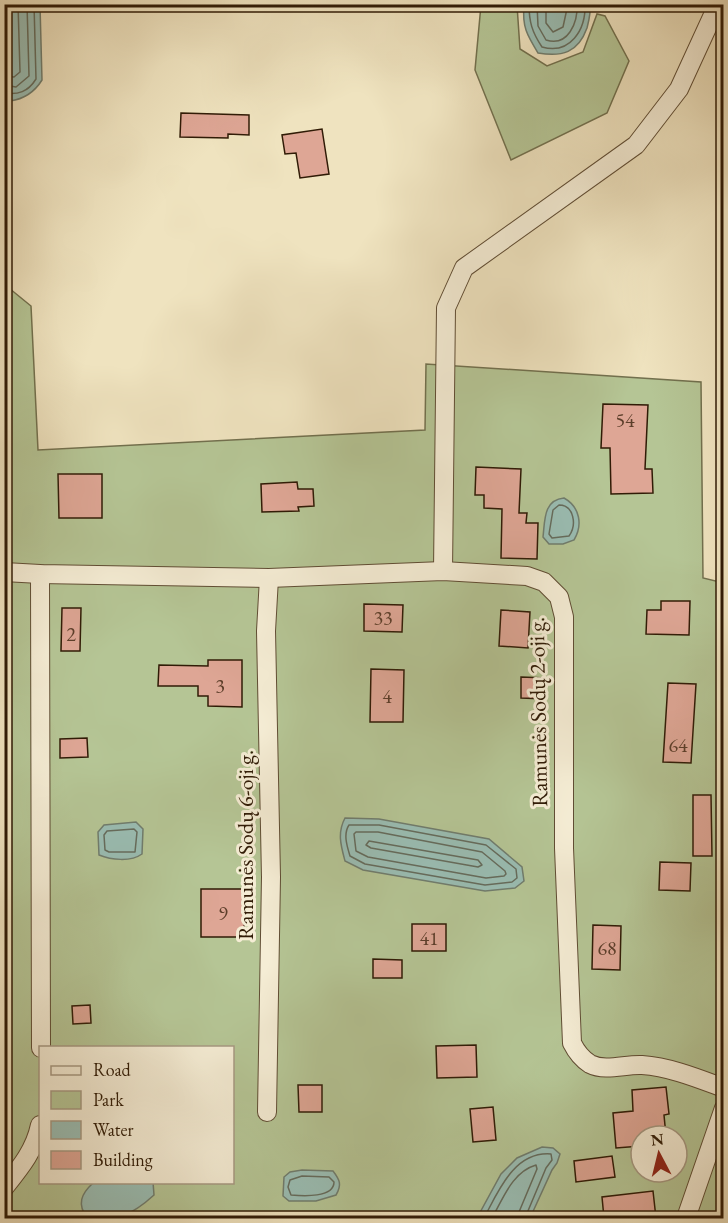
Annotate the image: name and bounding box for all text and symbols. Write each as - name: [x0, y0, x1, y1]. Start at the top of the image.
- house number: 54: [615, 407, 635, 433]
- house number: 33: [373, 605, 393, 631]
- street label: Ramunės Sodų 2-oji g.: [522, 617, 554, 807]
- house number: 2: [66, 621, 76, 647]
- house number: 3: [215, 673, 225, 699]
- house number: 4: [382, 683, 392, 709]
- house number: 64: [668, 732, 688, 758]
- street label: Ramunės Sodų 6-oji g.: [231, 750, 260, 940]
- house number: 9: [218, 900, 228, 926]
- house number: 41: [419, 925, 439, 951]
- house number: 68: [597, 935, 617, 961]
- legend: [39, 1046, 234, 1184]
- text: Road: [93, 1058, 132, 1081]
- text: Park: [93, 1088, 124, 1111]
- text: Water: [93, 1118, 134, 1141]
- north arrow: [629, 1124, 689, 1184]
- text: N: [650, 1128, 665, 1151]
- text: Building: [93, 1148, 153, 1171]

